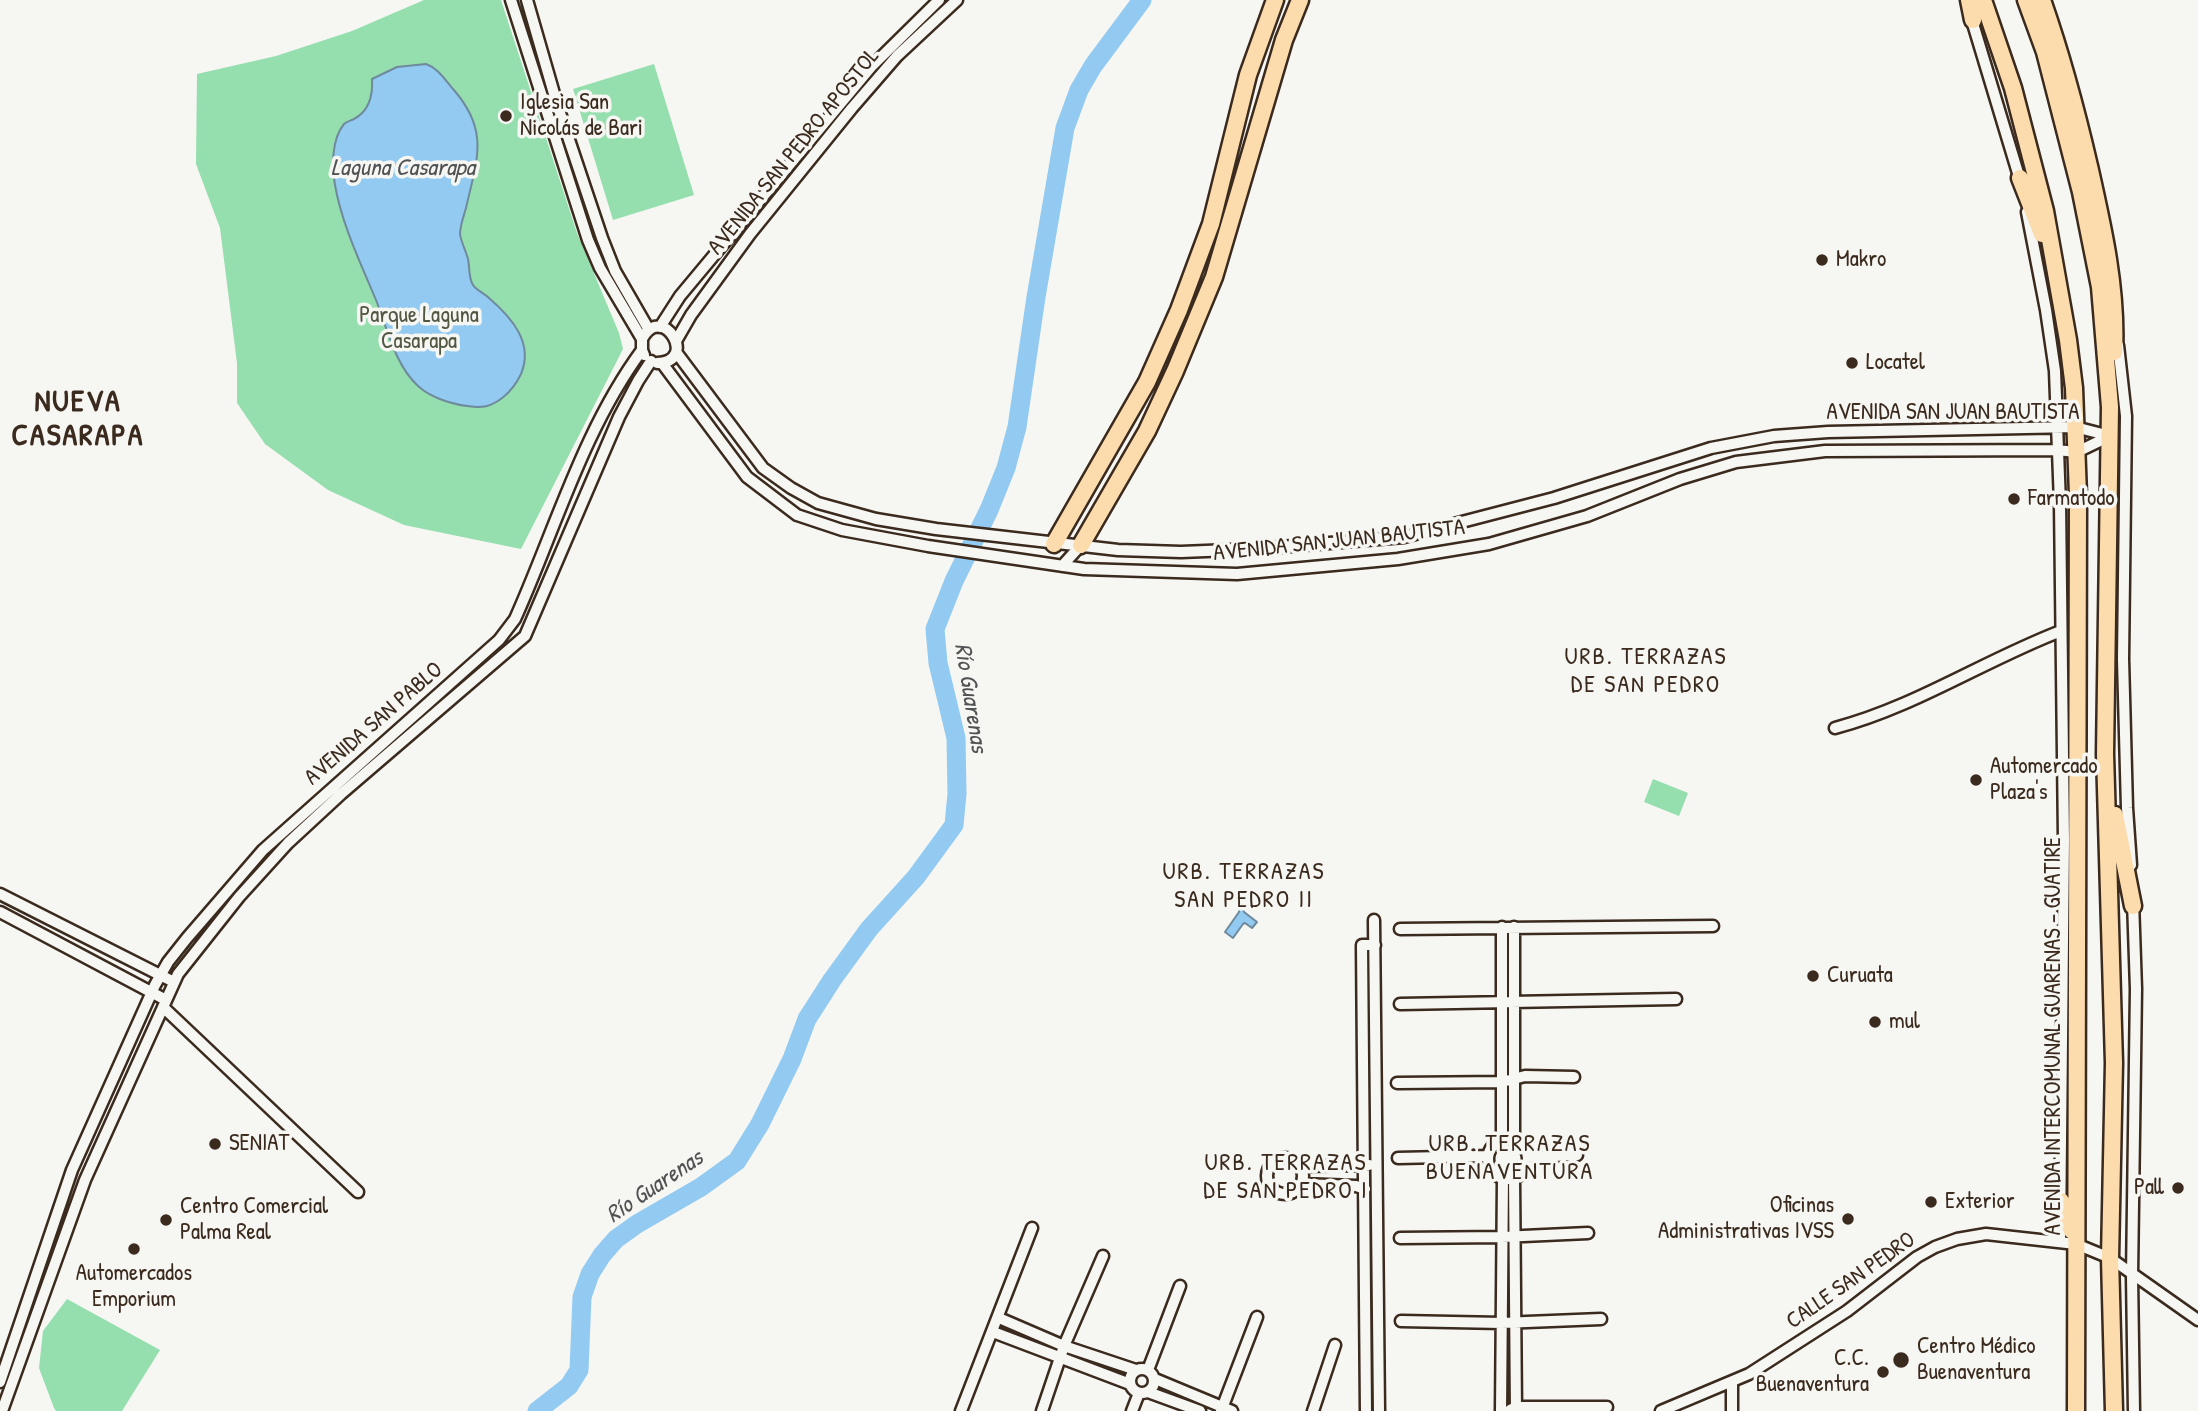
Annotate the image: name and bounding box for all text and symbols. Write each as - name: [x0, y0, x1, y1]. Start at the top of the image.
- street label: AVENIDA SAN PEDRO APOSTOL: [702, 43, 886, 261]
- place label: Iglesia San Nicolás de Bari: [520, 89, 643, 143]
- marker: Iglesia San Nicolás de Bari: [498, 108, 514, 124]
- water label: Laguna Casarapa: [331, 155, 475, 183]
- place label: Makro: [1836, 246, 1886, 274]
- marker: Makro: [1814, 252, 1830, 268]
- park label: Parque Laguna Casarapa: [359, 302, 479, 356]
- place label: Locatel: [1866, 349, 1925, 377]
- marker: Locatel: [1844, 355, 1860, 371]
- district label: NUEVA CASARAPA: [13, 385, 143, 456]
- street label: AVENIDA SAN JUAN BAUTISTA: [1827, 399, 2079, 427]
- place label: Farmatodo: [2028, 485, 2115, 513]
- marker: Farmatodo: [2006, 491, 2022, 507]
- street label: AVENIDA SAN JUAN BAUTISTA: [1212, 514, 1466, 568]
- water label: Río Guarenas: [947, 641, 993, 755]
- district label: URB. TERRAZAS DE SAN PEDRO: [1566, 644, 1726, 700]
- street label: AVENIDA SAN PABLO: [299, 657, 449, 791]
- place label: Automercado Plaza's: [1990, 753, 2097, 807]
- marker: Automercado Plaza's: [1968, 772, 1984, 788]
- street label: AVENIDA INTERCOMUNAL GUARENAS - GUATIRE: [2040, 837, 2068, 1235]
- district label: URB. TERRAZAS SAN PEDRO II: [1164, 859, 1324, 915]
- place label: Curuata: [1827, 962, 1893, 990]
- marker: Curuata: [1805, 968, 1821, 984]
- place label: mul: [1889, 1008, 1920, 1036]
- marker: mul: [1867, 1014, 1883, 1030]
- place label: SENIAT: [229, 1130, 289, 1158]
- district label: URB. TERRAZAS BUENAVENTURA: [1427, 1131, 1593, 1187]
- marker: SENIAT: [207, 1136, 223, 1152]
- water label: Río Guarenas: [601, 1144, 709, 1230]
- district label: URB. TERRAZAS DE SAN PEDRO I: [1205, 1150, 1367, 1206]
- place label: Pall: [2134, 1174, 2164, 1202]
- marker: Pall: [2170, 1180, 2186, 1196]
- place label: Exterior: [1945, 1188, 2015, 1216]
- place label: Oficinas Administrativas IVSS: [1658, 1192, 1834, 1246]
- place label: Centro Comercial Palma Real: [180, 1193, 328, 1247]
- marker: Exterior: [1923, 1194, 1939, 1210]
- marker: Oficinas Administrativas IVSS: [1840, 1211, 1856, 1227]
- marker: Centro Comercial Palma Real: [158, 1212, 174, 1228]
- street label: CALLE SAN PEDRO: [1781, 1226, 1921, 1336]
- marker: Automercados Emporium: [126, 1241, 142, 1257]
- place label: Automercados Emporium: [76, 1260, 192, 1314]
- place label: Centro Médico Buenaventura: [1917, 1333, 2036, 1387]
- place label: C.C. Buenaventura: [1756, 1345, 1869, 1399]
- marker: Centro Médico Buenaventura: [1891, 1350, 1911, 1370]
- marker: C.C. Buenaventura: [1875, 1364, 1891, 1380]

